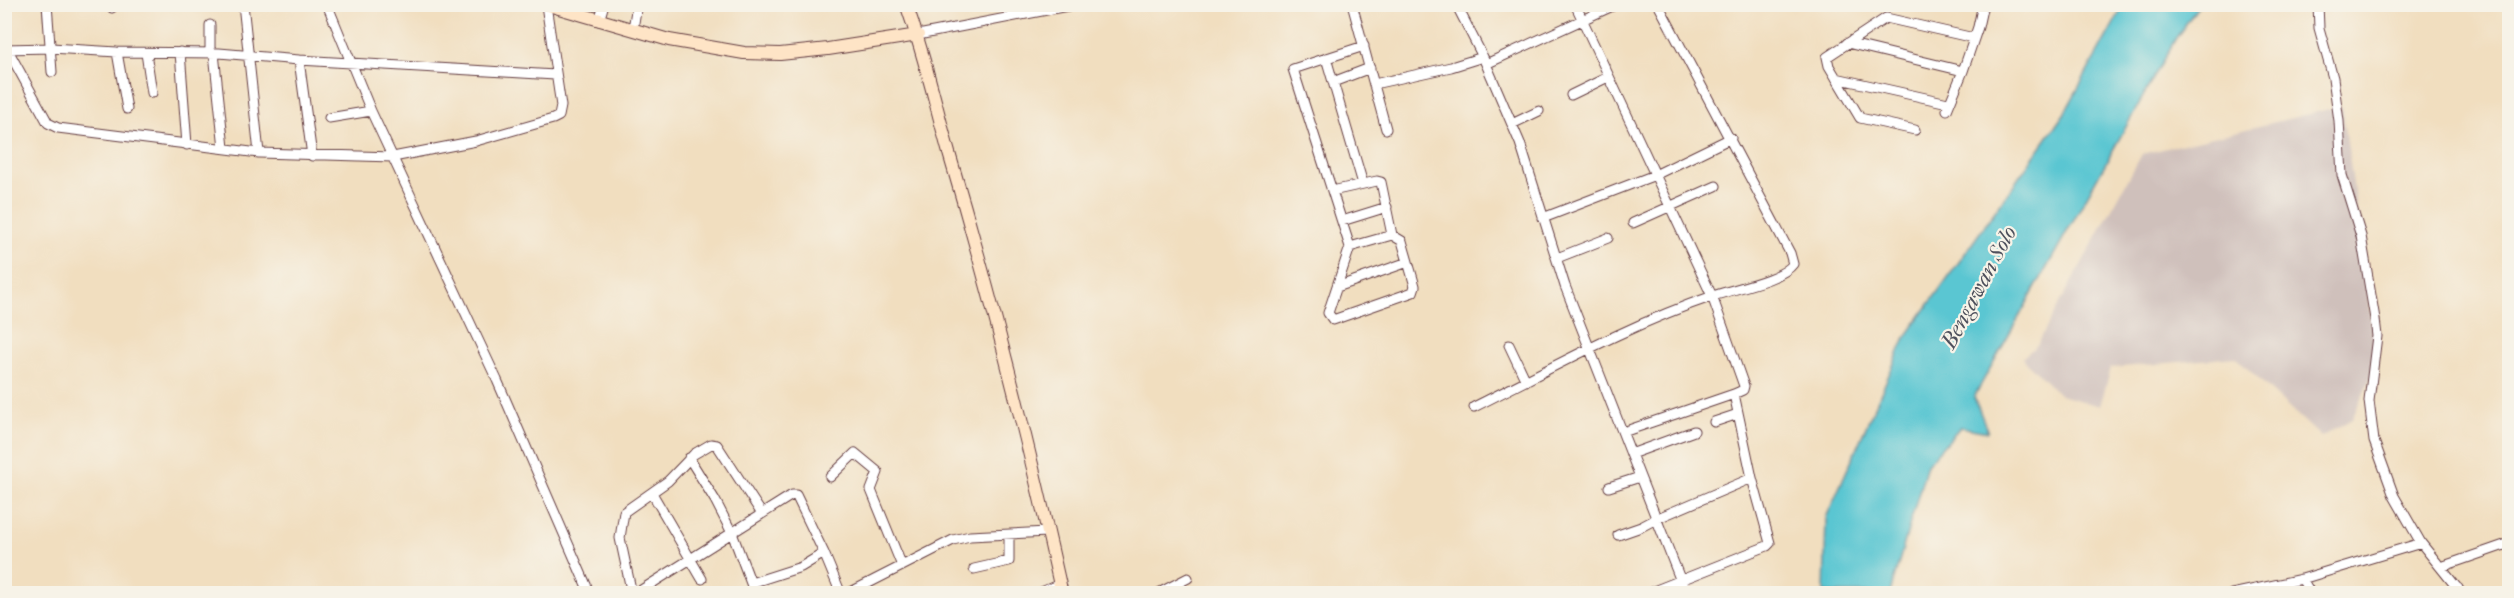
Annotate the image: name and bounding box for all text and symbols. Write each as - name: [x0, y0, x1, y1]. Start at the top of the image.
- water label: Bengawan Solo: [1935, 222, 2022, 354]

